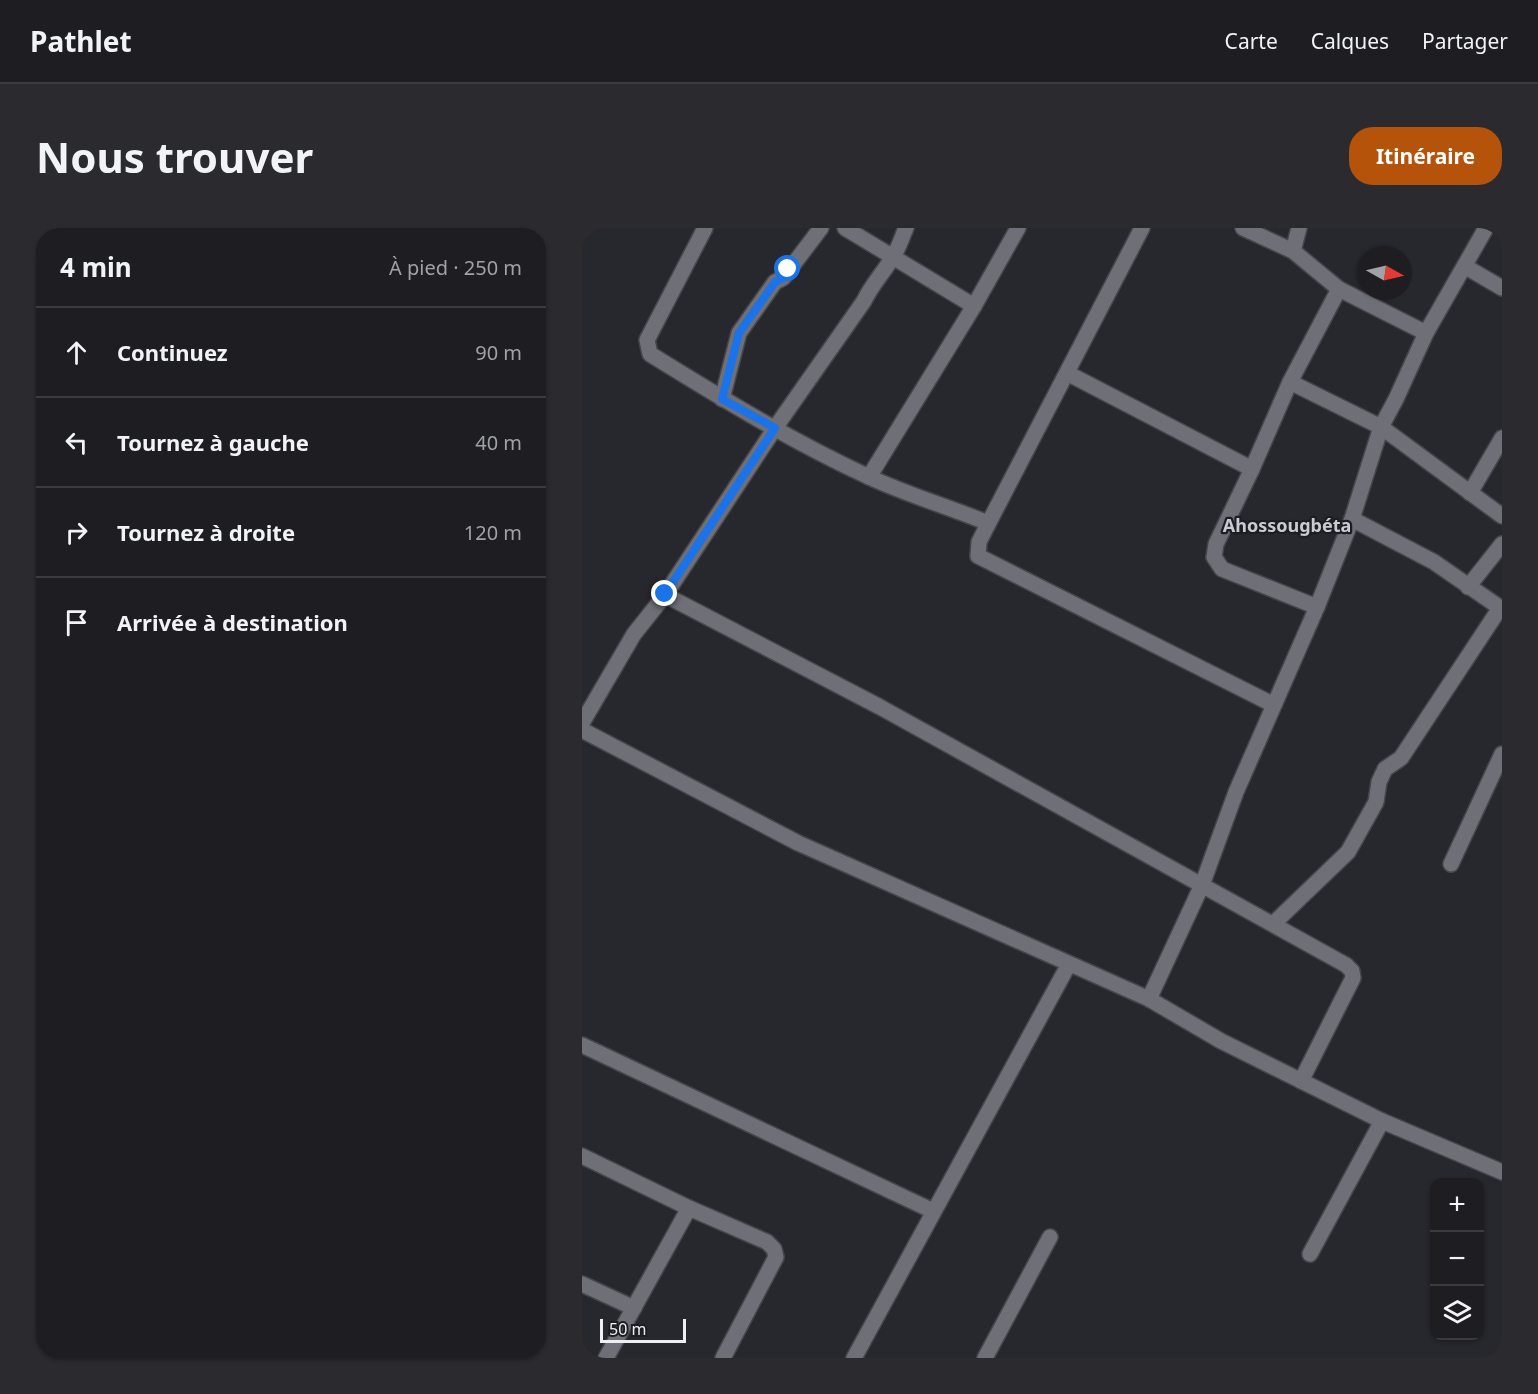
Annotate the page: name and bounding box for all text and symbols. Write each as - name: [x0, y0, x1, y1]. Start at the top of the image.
- text: Pathlet: [30, 22, 132, 60]
- text: Carte: [1225, 27, 1278, 55]
- text: Calques: [1311, 27, 1389, 55]
- text: Partager: [1422, 27, 1508, 55]
- button: Itinéraire: [1349, 127, 1502, 185]
- text: Nous trouver: [36, 128, 313, 185]
- north arrow: [1358, 246, 1412, 300]
- text: 4 min: [60, 249, 132, 285]
- text: À pied · 250 m: [389, 254, 522, 281]
- route start: [774, 255, 800, 281]
- icon: ahead: [60, 336, 93, 369]
- text: Continuez: [117, 337, 228, 367]
- text: 90 m: [475, 339, 522, 366]
- icon: left: [60, 426, 93, 459]
- text: Tournez à gauche: [117, 427, 309, 457]
- text: 40 m: [475, 429, 522, 456]
- district label: Ahossougbéta: [1223, 513, 1351, 537]
- icon: right: [60, 516, 93, 549]
- text: Tournez à droite: [117, 517, 295, 547]
- text: 120 m: [464, 519, 522, 546]
- route end: [651, 580, 677, 606]
- icon: arrive: [60, 606, 93, 639]
- text: Arrivée à destination: [117, 607, 348, 637]
- map controls: [1430, 1178, 1484, 1340]
- button: +: [1430, 1178, 1484, 1232]
- button: −: [1430, 1232, 1484, 1286]
- button: layers: [1430, 1286, 1484, 1340]
- scale bar: [600, 1316, 686, 1344]
- text: 50 m: [609, 1318, 646, 1340]

